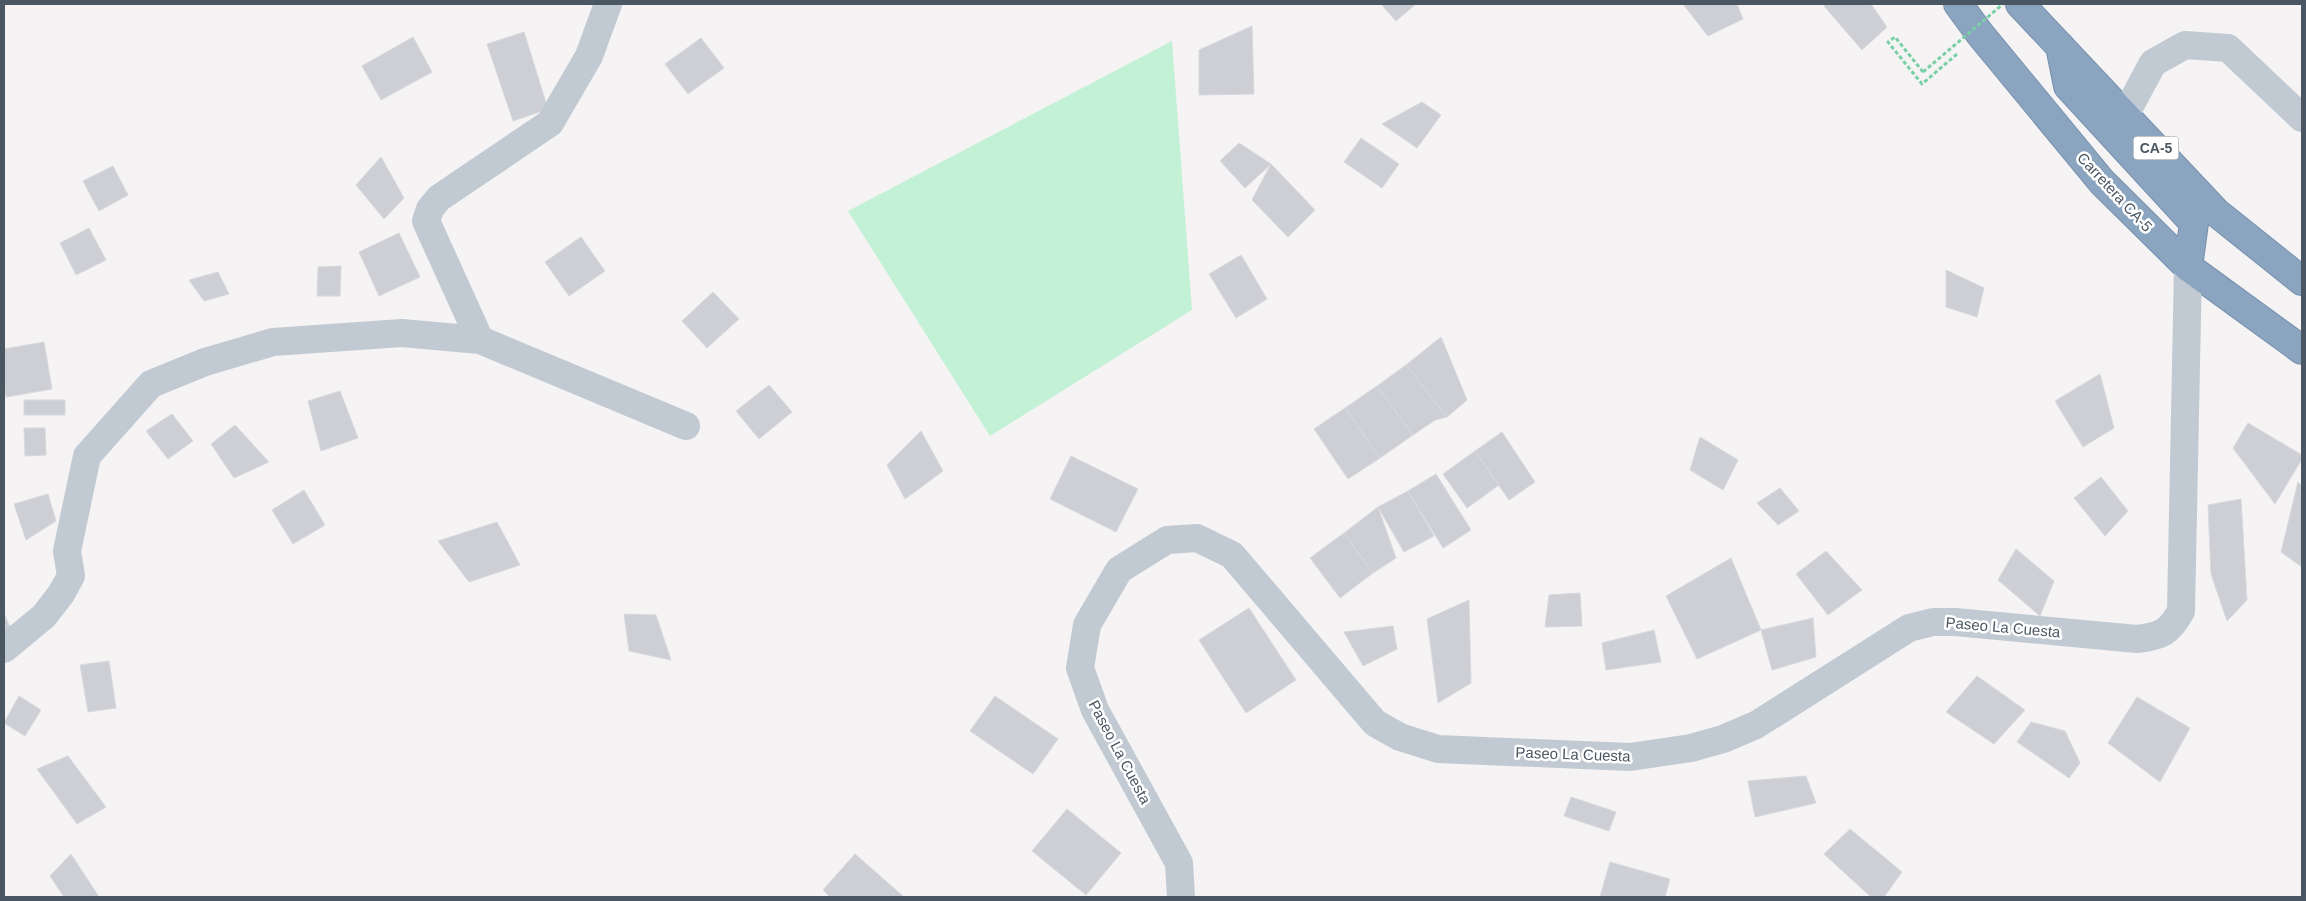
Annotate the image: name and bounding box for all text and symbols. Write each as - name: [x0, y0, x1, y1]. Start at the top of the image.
- road number: CA-5: [2134, 136, 2178, 160]
- street label: Carretera CA-5: [2074, 149, 2156, 235]
- street label: Paseo La Cuesta: [1945, 614, 2062, 641]
- street label: Paseo La Cuesta: [1085, 697, 1155, 807]
- street label: Paseo La Cuesta: [1515, 743, 1631, 765]

